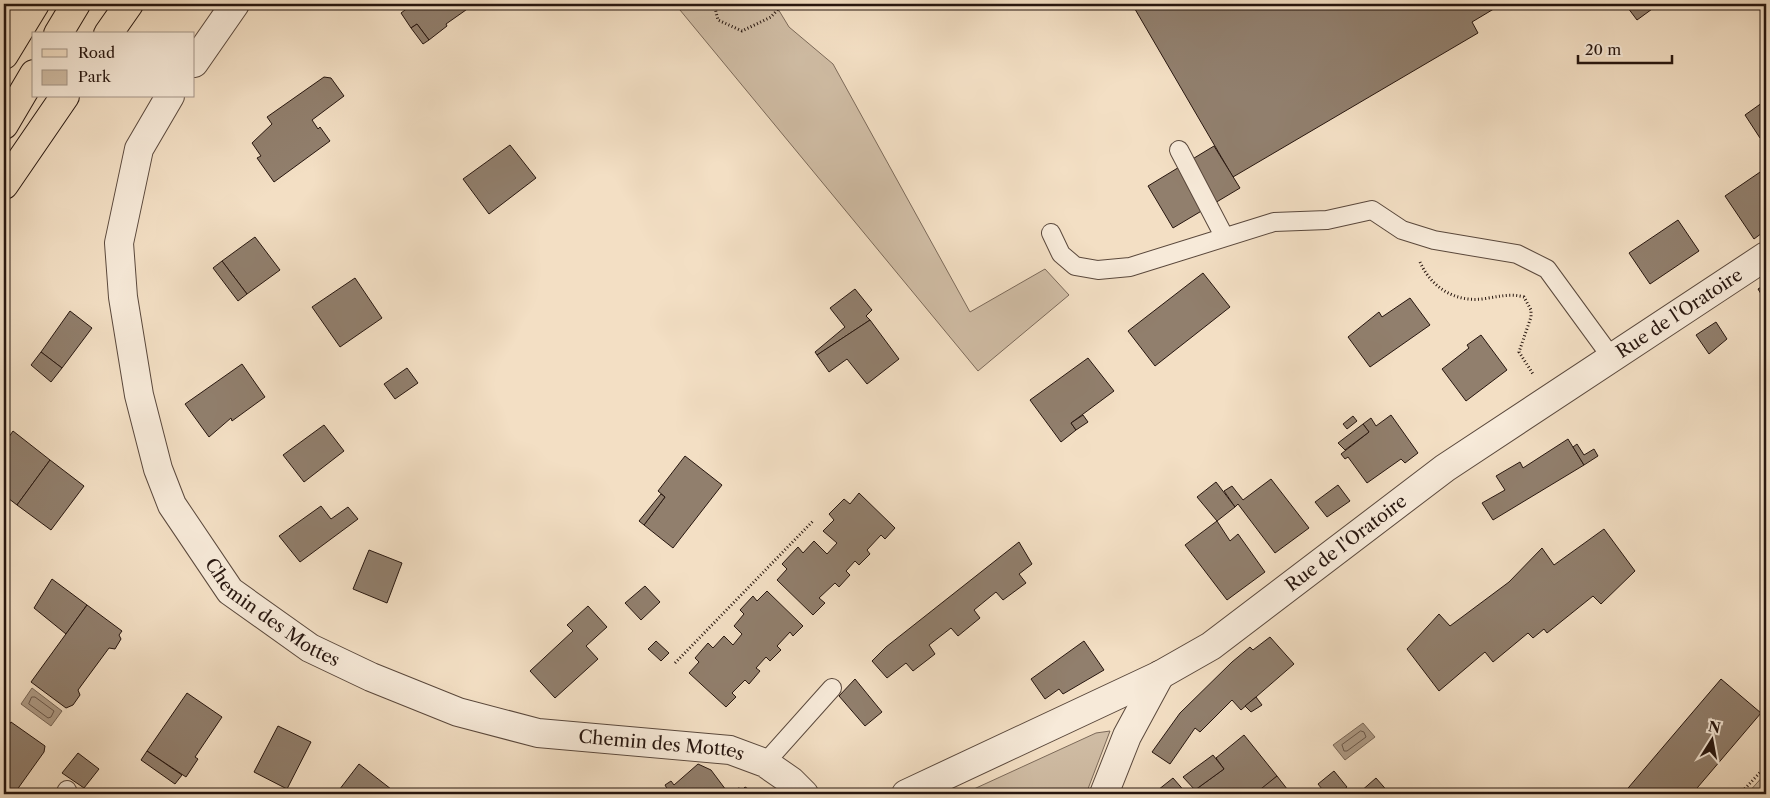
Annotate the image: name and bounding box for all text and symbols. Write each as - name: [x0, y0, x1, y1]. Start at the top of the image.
- legend: [32, 32, 195, 98]
- scale bar: [1578, 32, 1671, 64]
- text: 20 m: [1585, 40, 1621, 59]
- text: Road: [78, 43, 115, 62]
- text: Park: [78, 67, 112, 86]
- street label: Rue de l'Oratoire: [1612, 264, 1747, 363]
- street label: Rue de l'Oratoire: [1281, 490, 1411, 596]
- street label: Chemin des Mottes: [200, 554, 343, 671]
- north arrow: [1688, 716, 1738, 766]
- text: N: [1707, 717, 1722, 737]
- street label: Chemin des Mottes: [577, 726, 748, 765]

